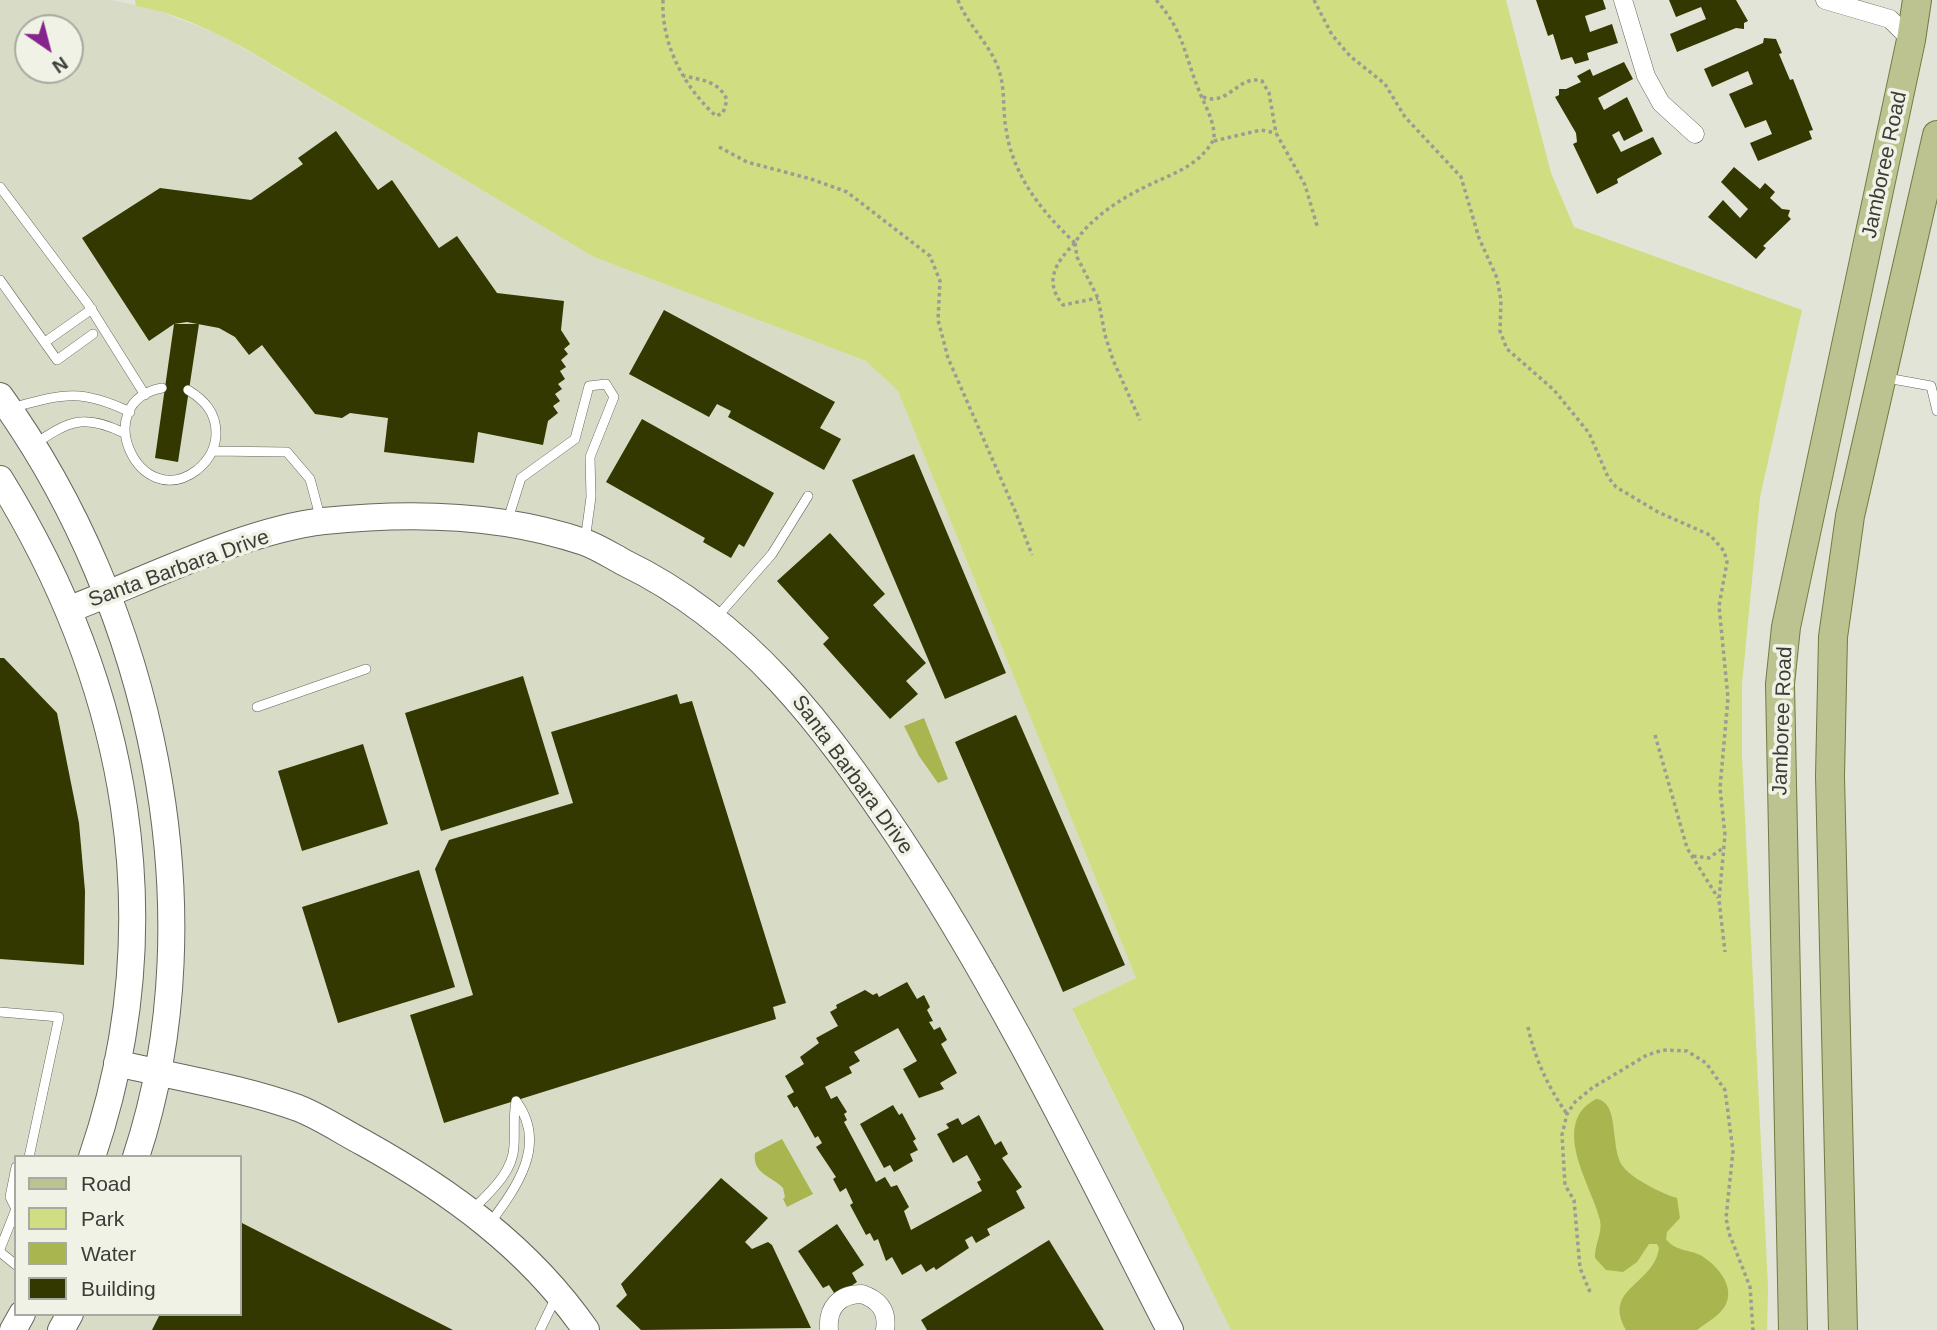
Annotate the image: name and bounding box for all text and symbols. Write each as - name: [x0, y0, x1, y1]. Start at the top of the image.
- north arrow: [14, 14, 84, 84]
- text: N: [49, 52, 72, 78]
- street label: Jamboree Road: [1857, 89, 1913, 241]
- street label: Santa Barbara Drive: [85, 525, 273, 613]
- street label: Jamboree Road: [1768, 646, 1798, 796]
- street label: Santa Barbara Drive: [786, 691, 918, 859]
- legend: [14, 1155, 242, 1316]
- text: Road: [81, 1172, 131, 1195]
- text: Park: [81, 1207, 124, 1230]
- text: Water: [81, 1242, 136, 1265]
- text: Building: [81, 1277, 156, 1300]

